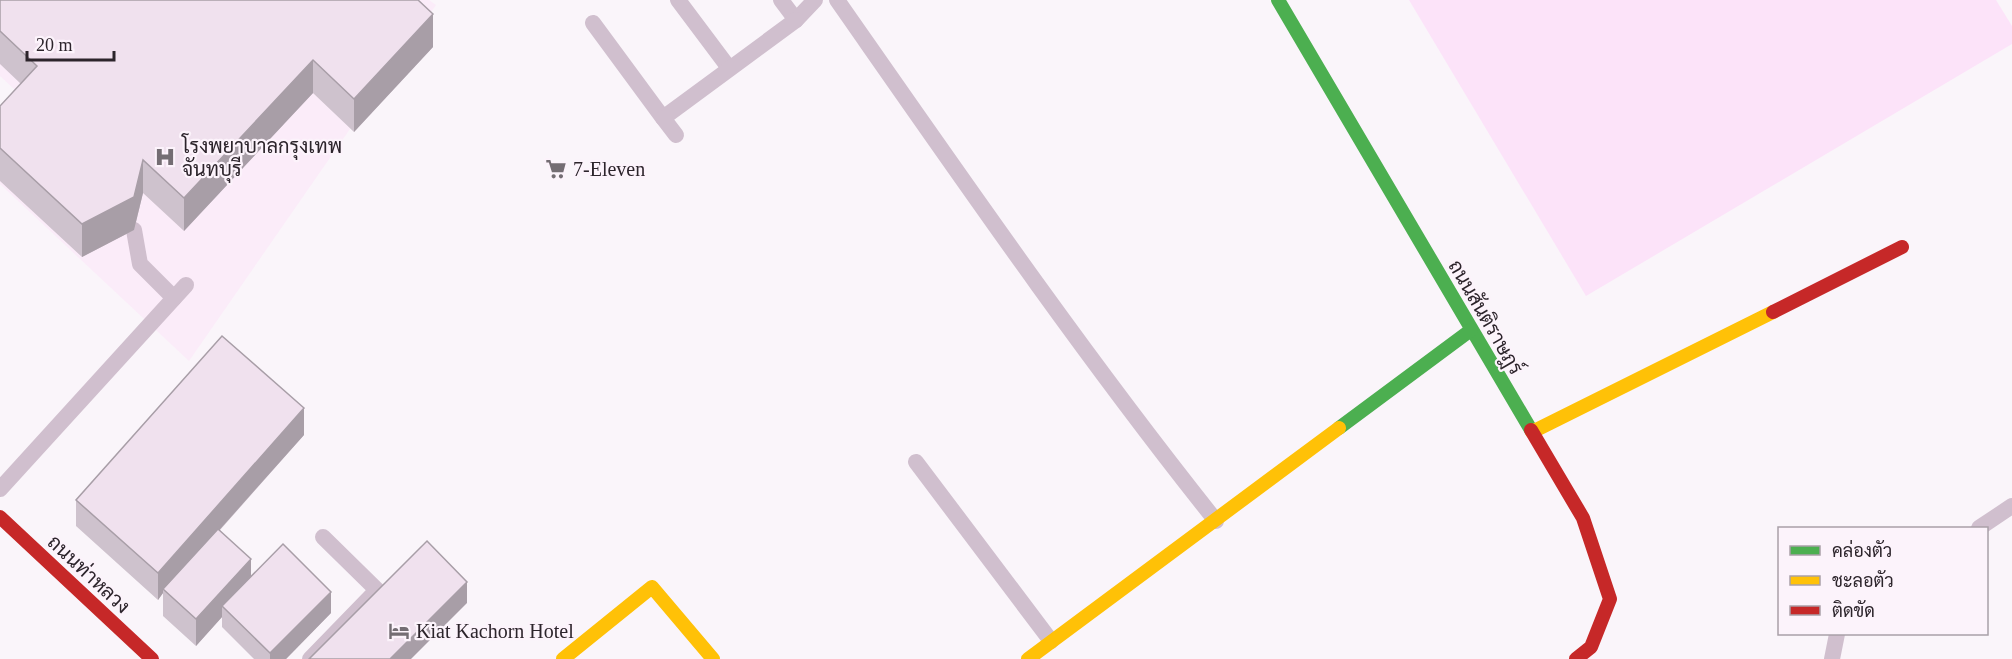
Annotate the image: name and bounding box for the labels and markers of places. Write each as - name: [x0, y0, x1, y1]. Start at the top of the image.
- place label: โรงพยาบาลกรุงเทพ จันทบุรี: [181, 133, 342, 183]
- hospital icon: โรงพยาบาลกรุงเทพ จันทบุรี: [153, 145, 177, 169]
- supermarket icon: 7-Eleven: [544, 157, 568, 181]
- place label: 7-Eleven: [573, 158, 645, 180]
- hotel icon: Kiat Kachorn Hotel: [387, 619, 411, 643]
- place label: Kiat Kachorn Hotel: [416, 620, 574, 642]

